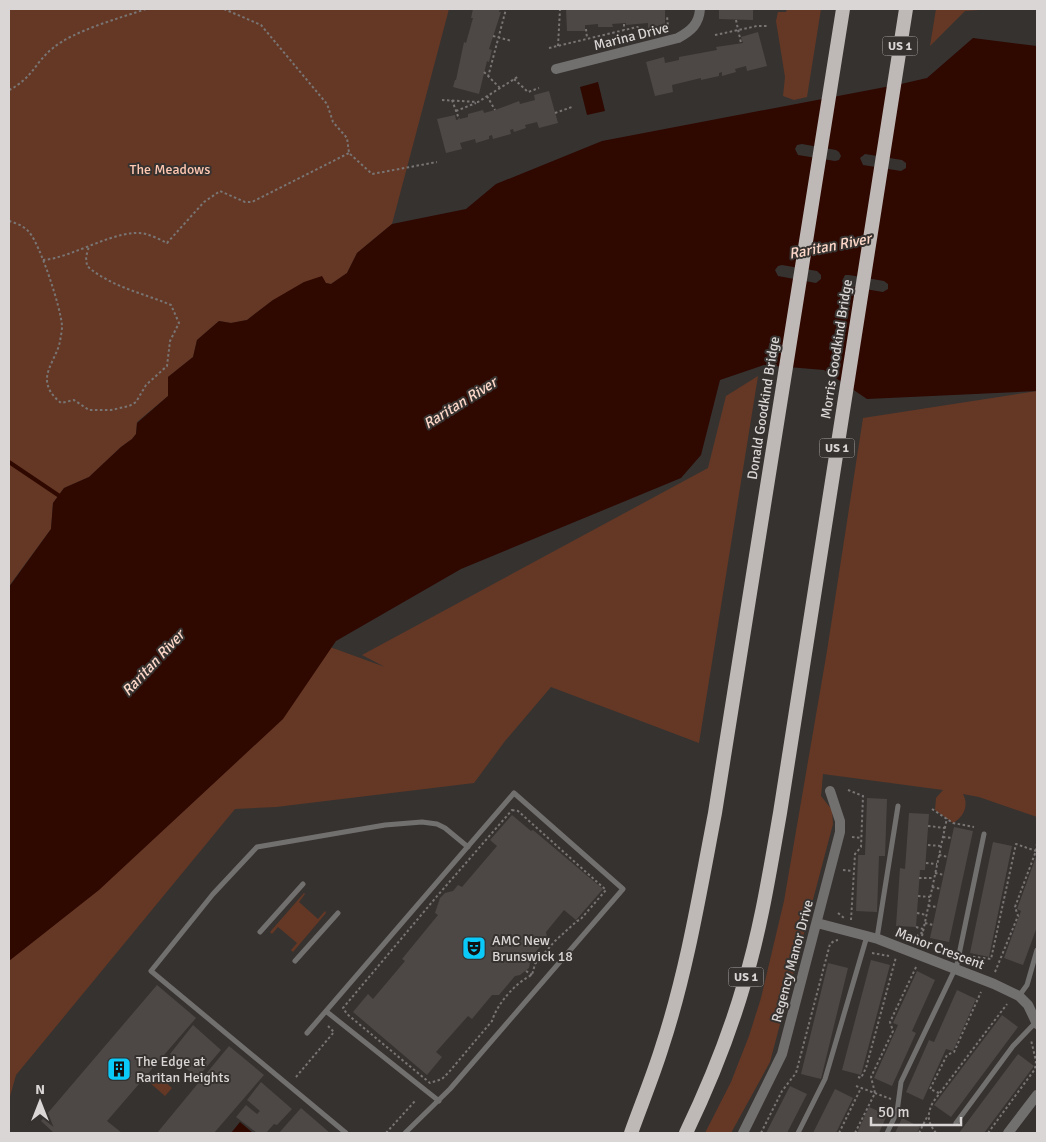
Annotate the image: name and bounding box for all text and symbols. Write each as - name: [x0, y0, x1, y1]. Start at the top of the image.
- street label: Marina Drive: [592, 19, 670, 54]
- road number: US 1: [882, 36, 918, 56]
- park label: The Meadows: [130, 161, 210, 178]
- water label: Raritan River: [787, 229, 875, 263]
- street label: Morris Goodkind Bridge: [817, 278, 856, 420]
- street label: Donald Goodkind Bridge: [744, 335, 783, 481]
- water label: Raritan River: [420, 372, 502, 433]
- road number: US 1: [820, 438, 854, 458]
- water label: Raritan River: [118, 625, 190, 700]
- street label: Regency Manor Drive: [768, 898, 817, 1024]
- street label: Manor Crescent: [893, 924, 987, 973]
- place label: AMC New Brunswick 18: [492, 932, 573, 965]
- theatre icon: AMC New Brunswick 18: [461, 935, 487, 961]
- road number: US 1: [728, 968, 764, 986]
- place label: The Edge at Raritan Heights: [136, 1053, 230, 1086]
- building icon: The Edge at Raritan Heights: [106, 1056, 132, 1082]
- north arrow: [15, 1077, 65, 1127]
- text: N: [35, 1081, 45, 1098]
- scale bar: [871, 1094, 961, 1126]
- text: 50 m: [878, 1103, 909, 1121]

